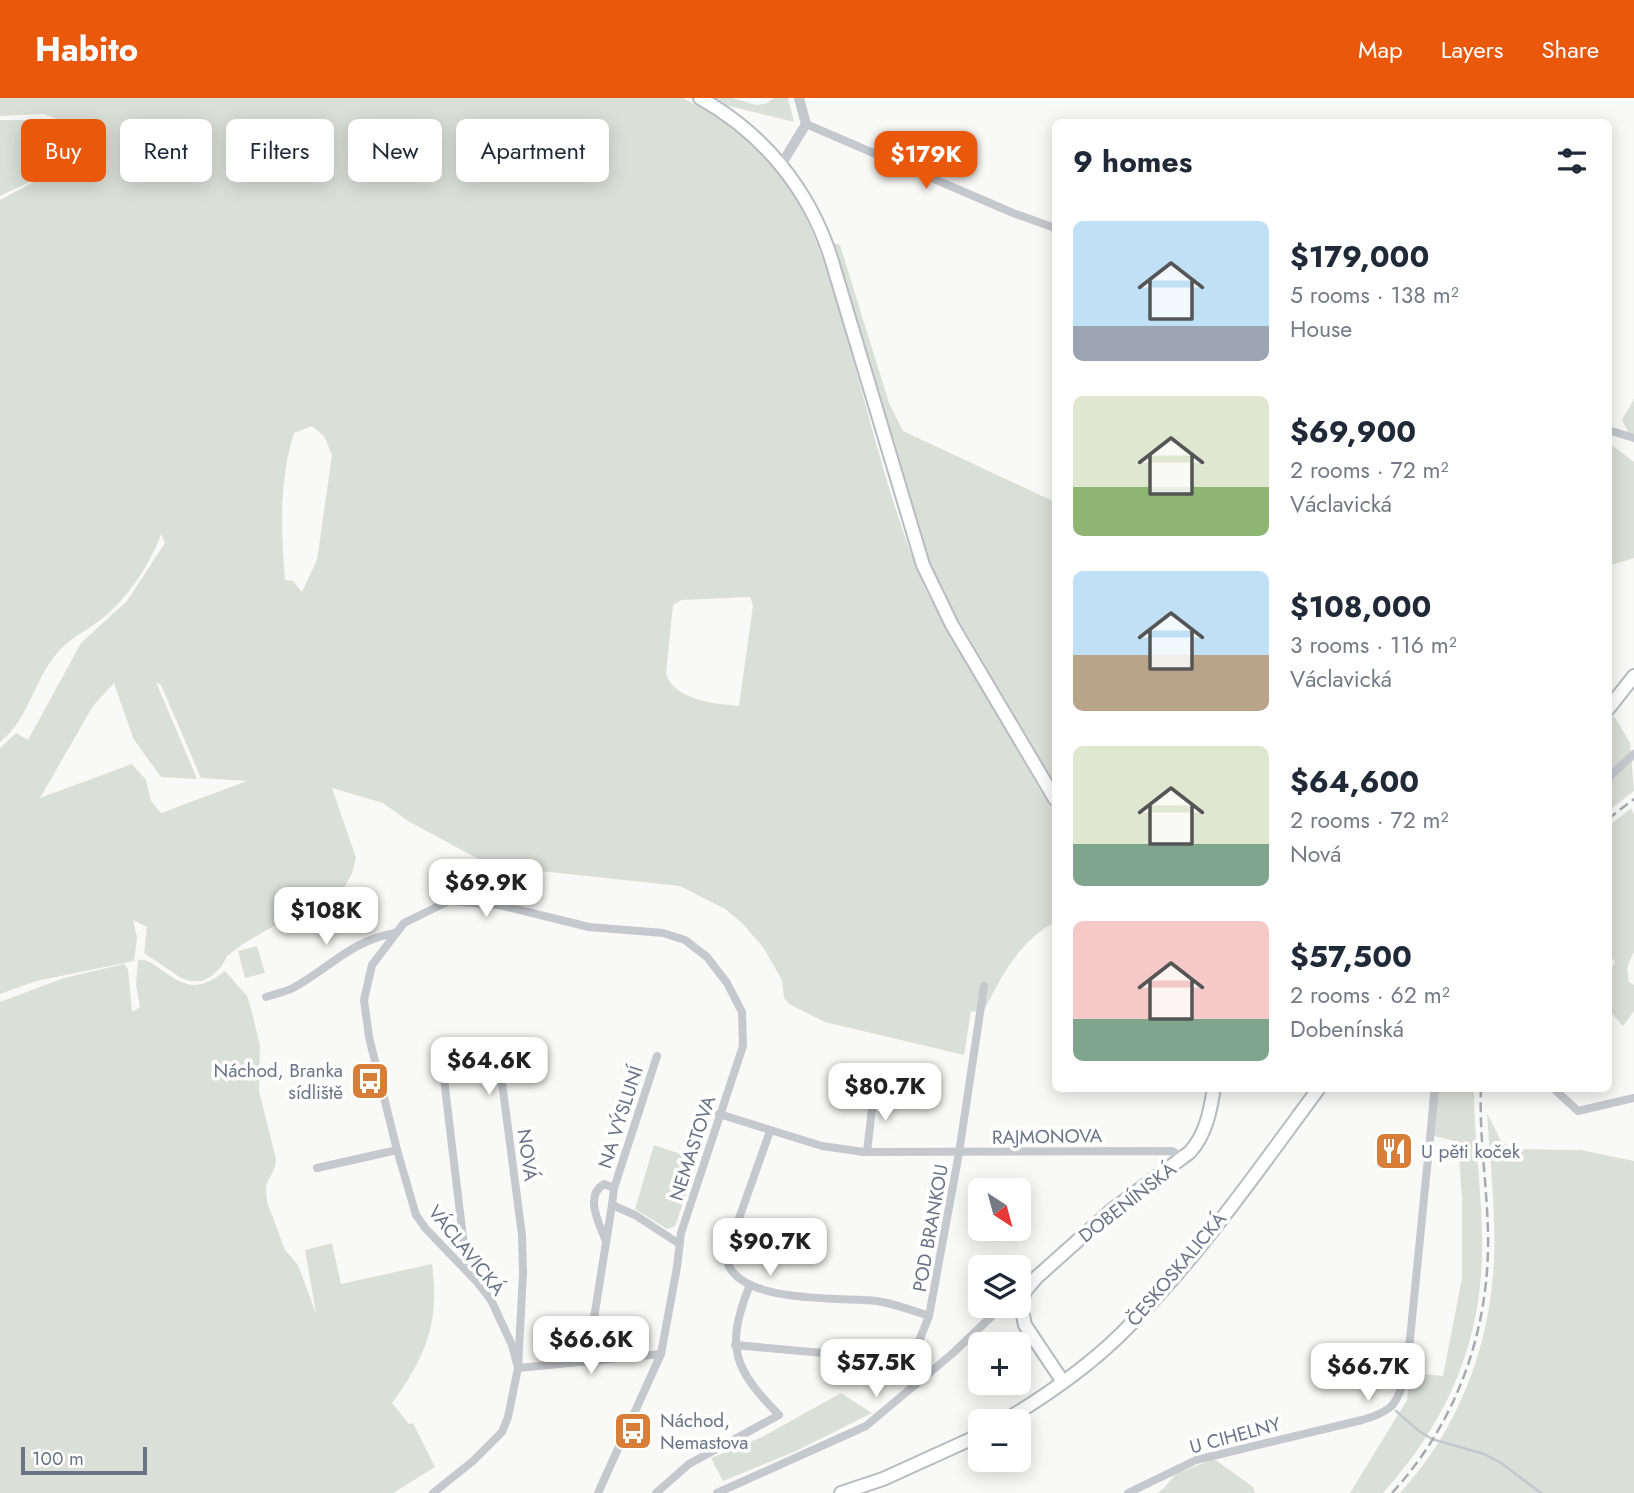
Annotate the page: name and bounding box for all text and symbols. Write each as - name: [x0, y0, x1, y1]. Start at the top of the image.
- text: Habito: [35, 26, 138, 73]
- text: Map: [1358, 32, 1403, 67]
- text: Layers: [1441, 32, 1503, 67]
- text: Share: [1541, 32, 1599, 67]
- chip: Buy: [21, 119, 106, 182]
- chip: Rent: [120, 119, 212, 182]
- chip: Filters: [226, 119, 334, 182]
- chip: New: [348, 119, 442, 182]
- chip: Apartment: [456, 119, 609, 182]
- pin: $179K: [877, 132, 975, 191]
- text: $179K: [890, 137, 962, 171]
- text: 9 homes: [1073, 140, 1192, 183]
- icon: filters: [1553, 142, 1591, 180]
- text: $179,000: [1290, 235, 1429, 278]
- icon: home: [1129, 249, 1213, 333]
- text: 5 rooms · 138 m²: [1290, 278, 1459, 312]
- text: House: [1290, 312, 1352, 346]
- text: $69,900: [1290, 410, 1416, 453]
- icon: home: [1129, 424, 1213, 508]
- text: 2 rooms · 72 m²: [1290, 453, 1449, 487]
- text: Václavická: [1290, 487, 1392, 521]
- text: $108,000: [1290, 585, 1431, 628]
- icon: home: [1129, 599, 1213, 683]
- text: 3 rooms · 116 m²: [1290, 628, 1457, 662]
- text: Václavická: [1290, 662, 1392, 696]
- text: $64,600: [1290, 760, 1419, 803]
- icon: home: [1129, 774, 1213, 858]
- text: 2 rooms · 72 m²: [1290, 803, 1449, 837]
- text: Nová: [1290, 837, 1341, 871]
- pin: $69.9K: [429, 860, 543, 919]
- text: $69.9K: [445, 865, 527, 899]
- pin: $108K: [277, 888, 375, 947]
- text: $108K: [290, 893, 362, 927]
- text: $57,500: [1290, 935, 1412, 978]
- icon: home: [1129, 949, 1213, 1033]
- text: 2 rooms · 62 m²: [1290, 978, 1450, 1012]
- text: Dobenínská: [1290, 1012, 1404, 1046]
- pin: $64.6K: [432, 1038, 546, 1097]
- text: $64.6K: [447, 1043, 531, 1077]
- place label: Náchod, Branka sídliště: [214, 1057, 343, 1106]
- bus stop icon: Náchod, Branka sídliště: [349, 1060, 391, 1102]
- street label: NA VÝSLUNÍ: [591, 1062, 650, 1172]
- pin: $80.7K: [828, 1063, 942, 1123]
- text: $80.7K: [844, 1069, 926, 1103]
- street label: NEMASTOVA: [663, 1092, 722, 1204]
- street label: RAJMONOVA: [992, 1122, 1103, 1151]
- street label: NOVÁ: [510, 1127, 545, 1183]
- restaurant icon: U pěti koček: [1373, 1130, 1415, 1172]
- place label: U pěti koček: [1421, 1138, 1521, 1165]
- street label: DOBENÍNSKÁ: [1073, 1156, 1182, 1249]
- street label: POD BRANKOU: [906, 1162, 955, 1294]
- north arrow: [968, 1178, 1031, 1241]
- map controls: [968, 1178, 1031, 1472]
- street label: VÁCLAVICKÁ: [422, 1200, 512, 1301]
- street label: ČESKOSKALICKÁ: [1120, 1206, 1233, 1332]
- pin: $90.7K: [713, 1218, 827, 1278]
- text: $90.7K: [729, 1224, 811, 1258]
- button: layers: [968, 1255, 1031, 1318]
- pin: $66.6K: [534, 1316, 648, 1376]
- text: $66.6K: [549, 1322, 633, 1356]
- button: +: [968, 1332, 1031, 1395]
- pin: $57.5K: [819, 1340, 933, 1399]
- pin: $66.7K: [1311, 1344, 1425, 1403]
- text: $57.5K: [836, 1345, 916, 1379]
- text: $66.7K: [1327, 1349, 1409, 1383]
- place label: Náchod, Nemastova: [660, 1407, 748, 1456]
- button: −: [968, 1409, 1031, 1472]
- bus stop icon: Náchod, Nemastova: [612, 1410, 654, 1452]
- street label: U CIHELNY: [1187, 1410, 1284, 1461]
- scale bar: [21, 1444, 147, 1476]
- text: 100 m: [32, 1445, 84, 1472]

